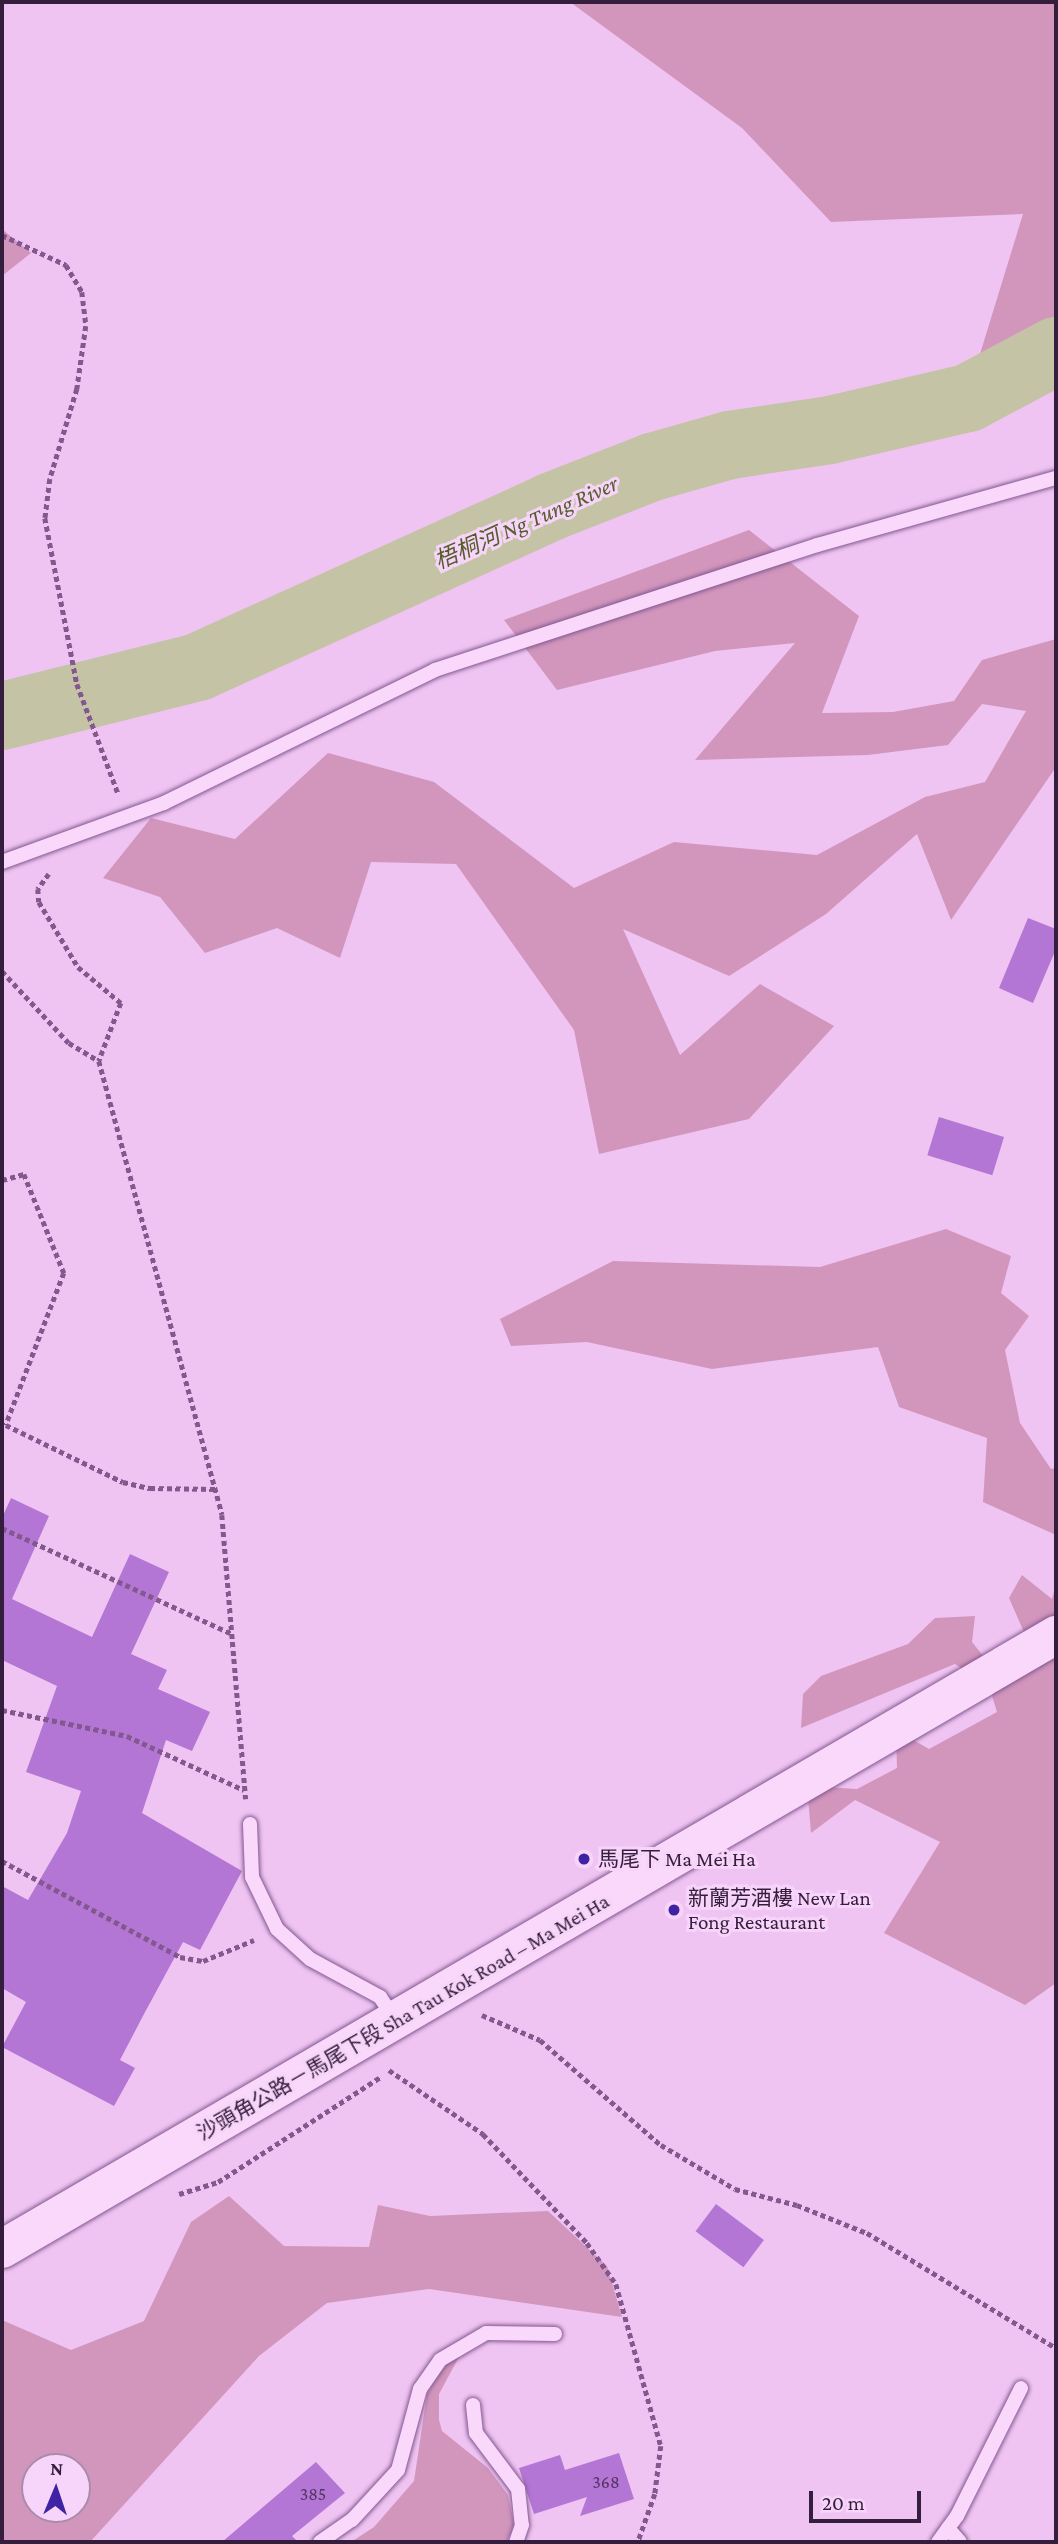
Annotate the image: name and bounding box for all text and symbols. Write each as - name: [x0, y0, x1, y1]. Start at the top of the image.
- water label: 梧桐河 Ng Tung River: [430, 469, 622, 575]
- place label: 馬尾下 Ma Mei Ha: [598, 1846, 756, 1872]
- marker: 馬尾下 Ma Mei Ha: [576, 1851, 592, 1867]
- place label: 新蘭芳酒樓 New Lan Fong Restaurant: [688, 1885, 871, 1935]
- street label: 沙頭角公路－馬尾下段 Sha Tau Kok Road – Ma Mei Ha: [192, 1888, 614, 2146]
- marker: 新蘭芳酒樓 New Lan Fong Restaurant: [666, 1902, 682, 1918]
- north arrow: [21, 2453, 91, 2523]
- text: N: [50, 2458, 64, 2479]
- house number: 368: [592, 2471, 620, 2493]
- scale bar: [813, 2478, 925, 2522]
- house number: 385: [300, 2483, 326, 2505]
- text: 20 m: [822, 2491, 865, 2515]

